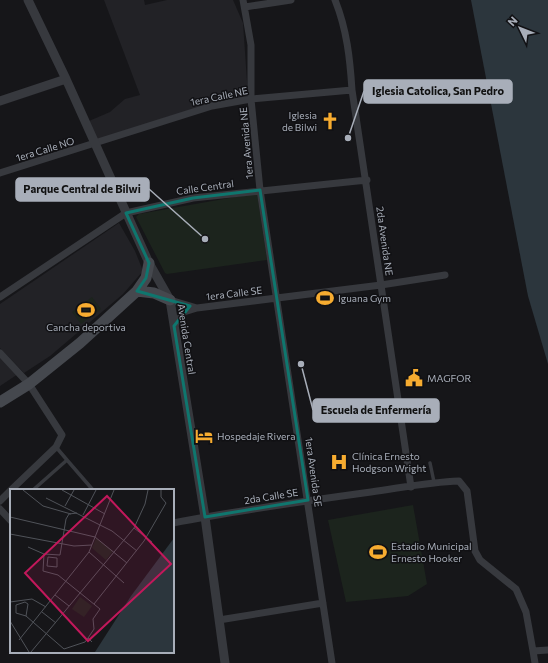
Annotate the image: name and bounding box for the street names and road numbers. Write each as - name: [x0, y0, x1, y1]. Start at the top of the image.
- street label: 1era Calle NE: [189, 84, 249, 108]
- street label: 1era Avenida NE: [237, 107, 255, 179]
- street label: 1era Calle NO: [14, 134, 76, 164]
- street label: Calle Central: [175, 177, 235, 197]
- street label: 2da Avenida NE: [374, 206, 396, 277]
- street label: 1era Calle SE: [205, 284, 263, 302]
- street label: Avenida Central: [175, 303, 199, 375]
- street label: 1era Avenida SE: [303, 436, 325, 508]
- street label: 2da Calle SE: [243, 486, 299, 506]

